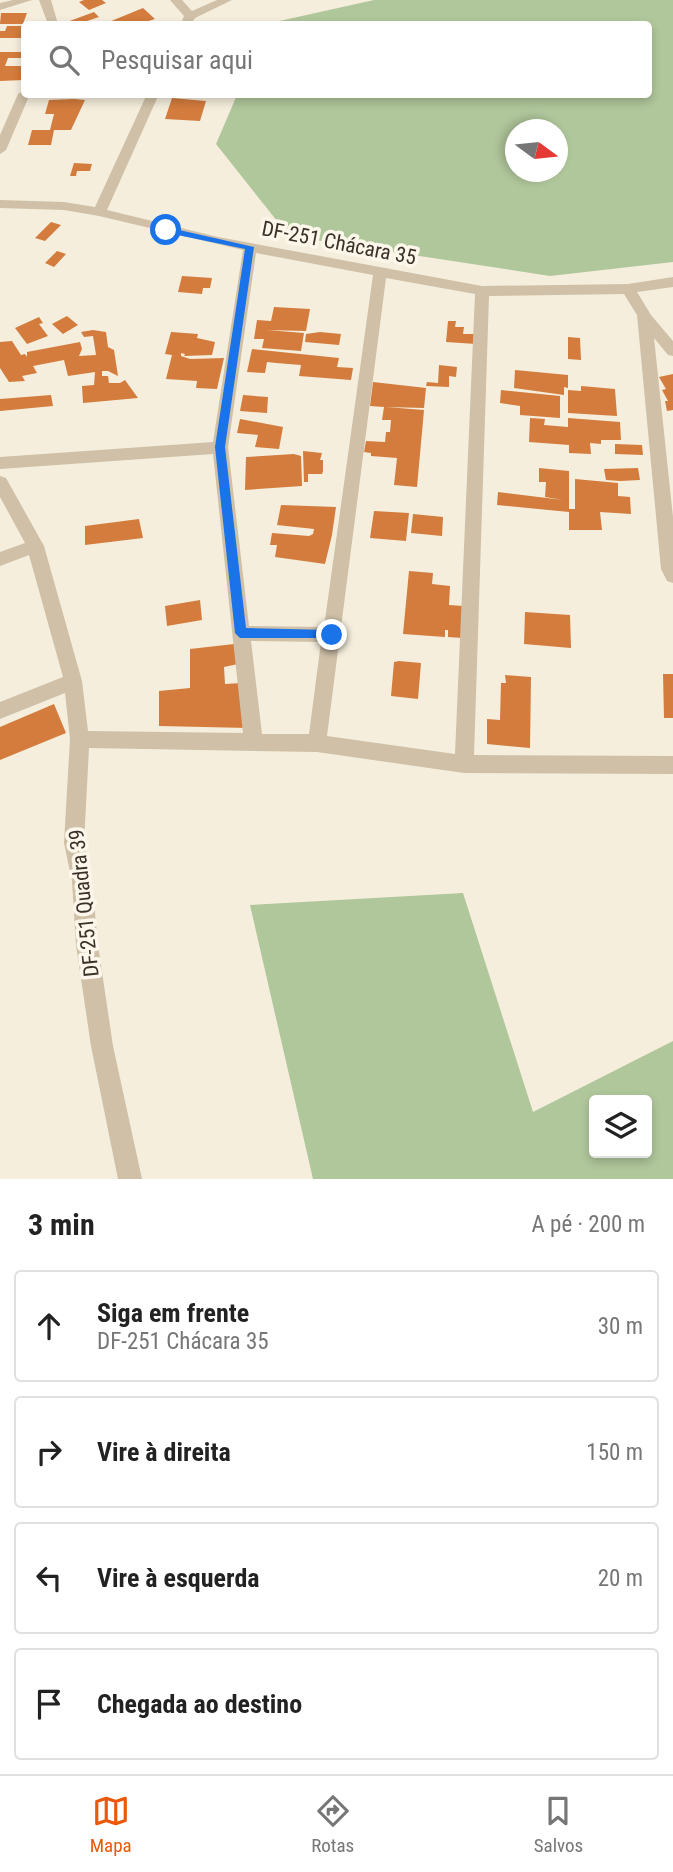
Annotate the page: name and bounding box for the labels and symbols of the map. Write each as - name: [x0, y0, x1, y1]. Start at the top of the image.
- north arrow: [505, 119, 568, 182]
- route start: [150, 214, 181, 245]
- street label: DF-251 Chácara 35: [260, 216, 418, 270]
- route end: [316, 619, 347, 650]
- street label: DF-251 Quadra 39: [64, 828, 104, 978]

